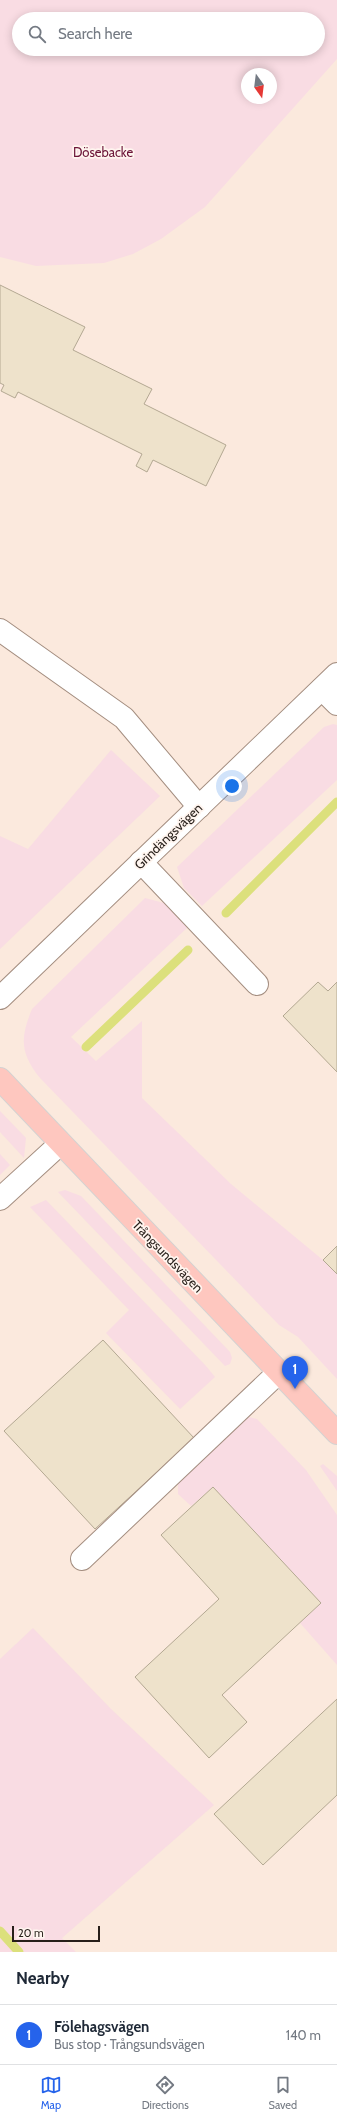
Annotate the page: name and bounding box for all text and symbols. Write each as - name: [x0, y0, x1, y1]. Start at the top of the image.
- search box: [12, 12, 325, 56]
- icon: search: [26, 23, 48, 45]
- text: Search here: [58, 25, 133, 43]
- north arrow: [241, 68, 277, 104]
- park label: Dösebacke: [73, 144, 133, 160]
- your location: [222, 776, 242, 796]
- street label: Grindängsvägen: [131, 800, 205, 872]
- street label: Trångsundsvägen: [129, 1216, 207, 1296]
- pin: 1: [282, 1356, 308, 1389]
- scale bar: [12, 1924, 100, 1943]
- text: 20 m: [18, 1926, 44, 1940]
- text: Nearby: [16, 1968, 69, 1988]
- text: Fölehagsvägen: [54, 2018, 149, 2036]
- text: 1: [27, 2027, 31, 2043]
- text: 140 m: [286, 2027, 321, 2043]
- text: Bus stop · Trångsundsvägen: [54, 2036, 205, 2052]
- tab: Map: [40, 2074, 62, 2112]
- tab: Directions: [142, 2074, 189, 2112]
- tab: Saved: [269, 2074, 297, 2112]

